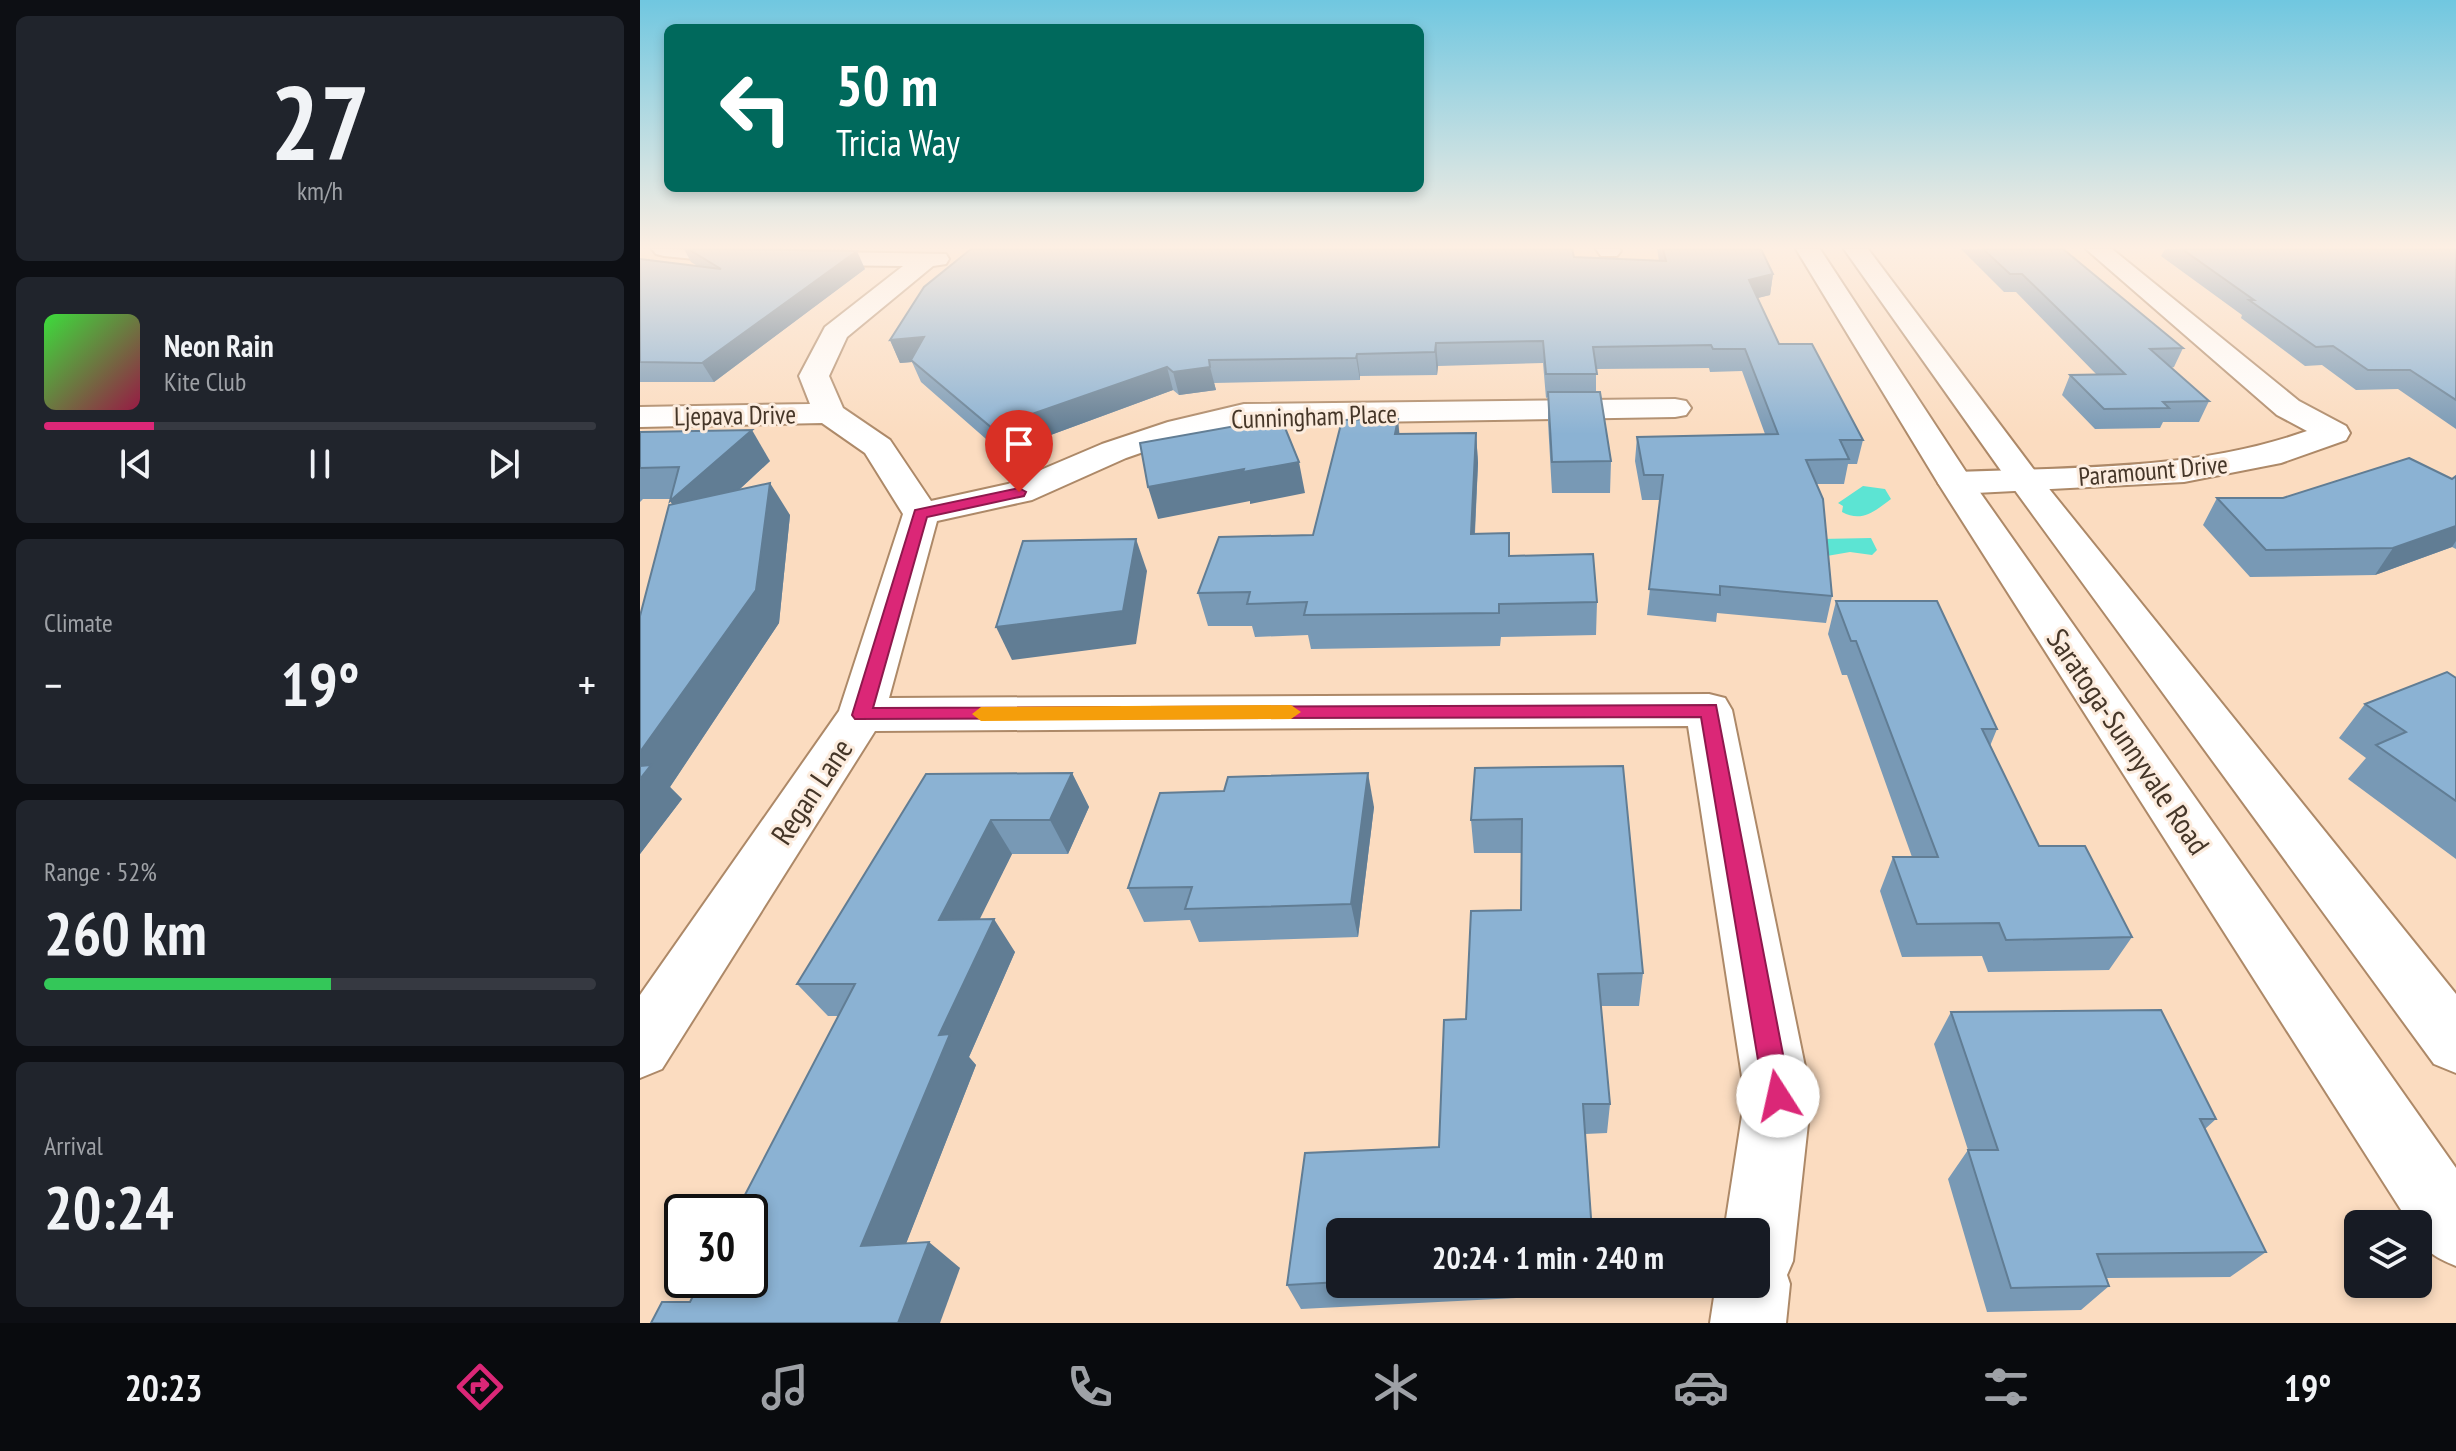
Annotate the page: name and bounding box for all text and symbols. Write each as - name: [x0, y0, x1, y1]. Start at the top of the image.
- text: 50 m: [836, 49, 938, 121]
- text: 27: [270, 54, 370, 189]
- icon: left: [704, 56, 808, 160]
- text: Tricia Way: [836, 119, 960, 166]
- text: km/h: [297, 174, 343, 207]
- text: Neon Rain: [164, 326, 274, 365]
- text: Kite Club: [164, 365, 246, 398]
- street label: Ljepava Drive: [674, 397, 796, 433]
- street label: Cunningham Place: [1230, 397, 1398, 435]
- pin: [985, 410, 1053, 492]
- icon: arrive: [997, 422, 1041, 466]
- icon: previous: [114, 442, 158, 486]
- icon: pause: [298, 442, 342, 486]
- icon: next: [482, 442, 526, 486]
- street label: Paramount Drive: [2077, 447, 2229, 493]
- text: Climate: [44, 606, 113, 639]
- street label: Saratoga-Sunnyvale Road: [2039, 621, 2219, 861]
- text: 19°: [280, 645, 360, 723]
- text: −: [44, 656, 62, 713]
- text: +: [578, 656, 596, 713]
- street label: Regan Lane: [761, 731, 861, 851]
- text: Range · 52%: [44, 855, 157, 888]
- text: 260 km: [44, 894, 207, 972]
- position arrow: [1736, 1054, 1820, 1138]
- text: Arrival: [44, 1129, 103, 1162]
- text: 20:24: [44, 1168, 174, 1246]
- speed limit sign: 30: [664, 1194, 768, 1298]
- map controls: [2344, 1210, 2432, 1298]
- button: layers: [2344, 1210, 2432, 1298]
- text: 20:24 · 1 min · 240 m: [1432, 1238, 1664, 1277]
- icon: directions: [452, 1359, 508, 1415]
- icon: music: [757, 1359, 813, 1415]
- icon: phone: [1062, 1359, 1118, 1415]
- icon: climate: [1368, 1359, 1424, 1415]
- icon: car: [1673, 1359, 1729, 1415]
- icon: filters: [1978, 1359, 2034, 1415]
- text: 20:23: [125, 1364, 203, 1411]
- text: 19°: [2284, 1364, 2331, 1411]

